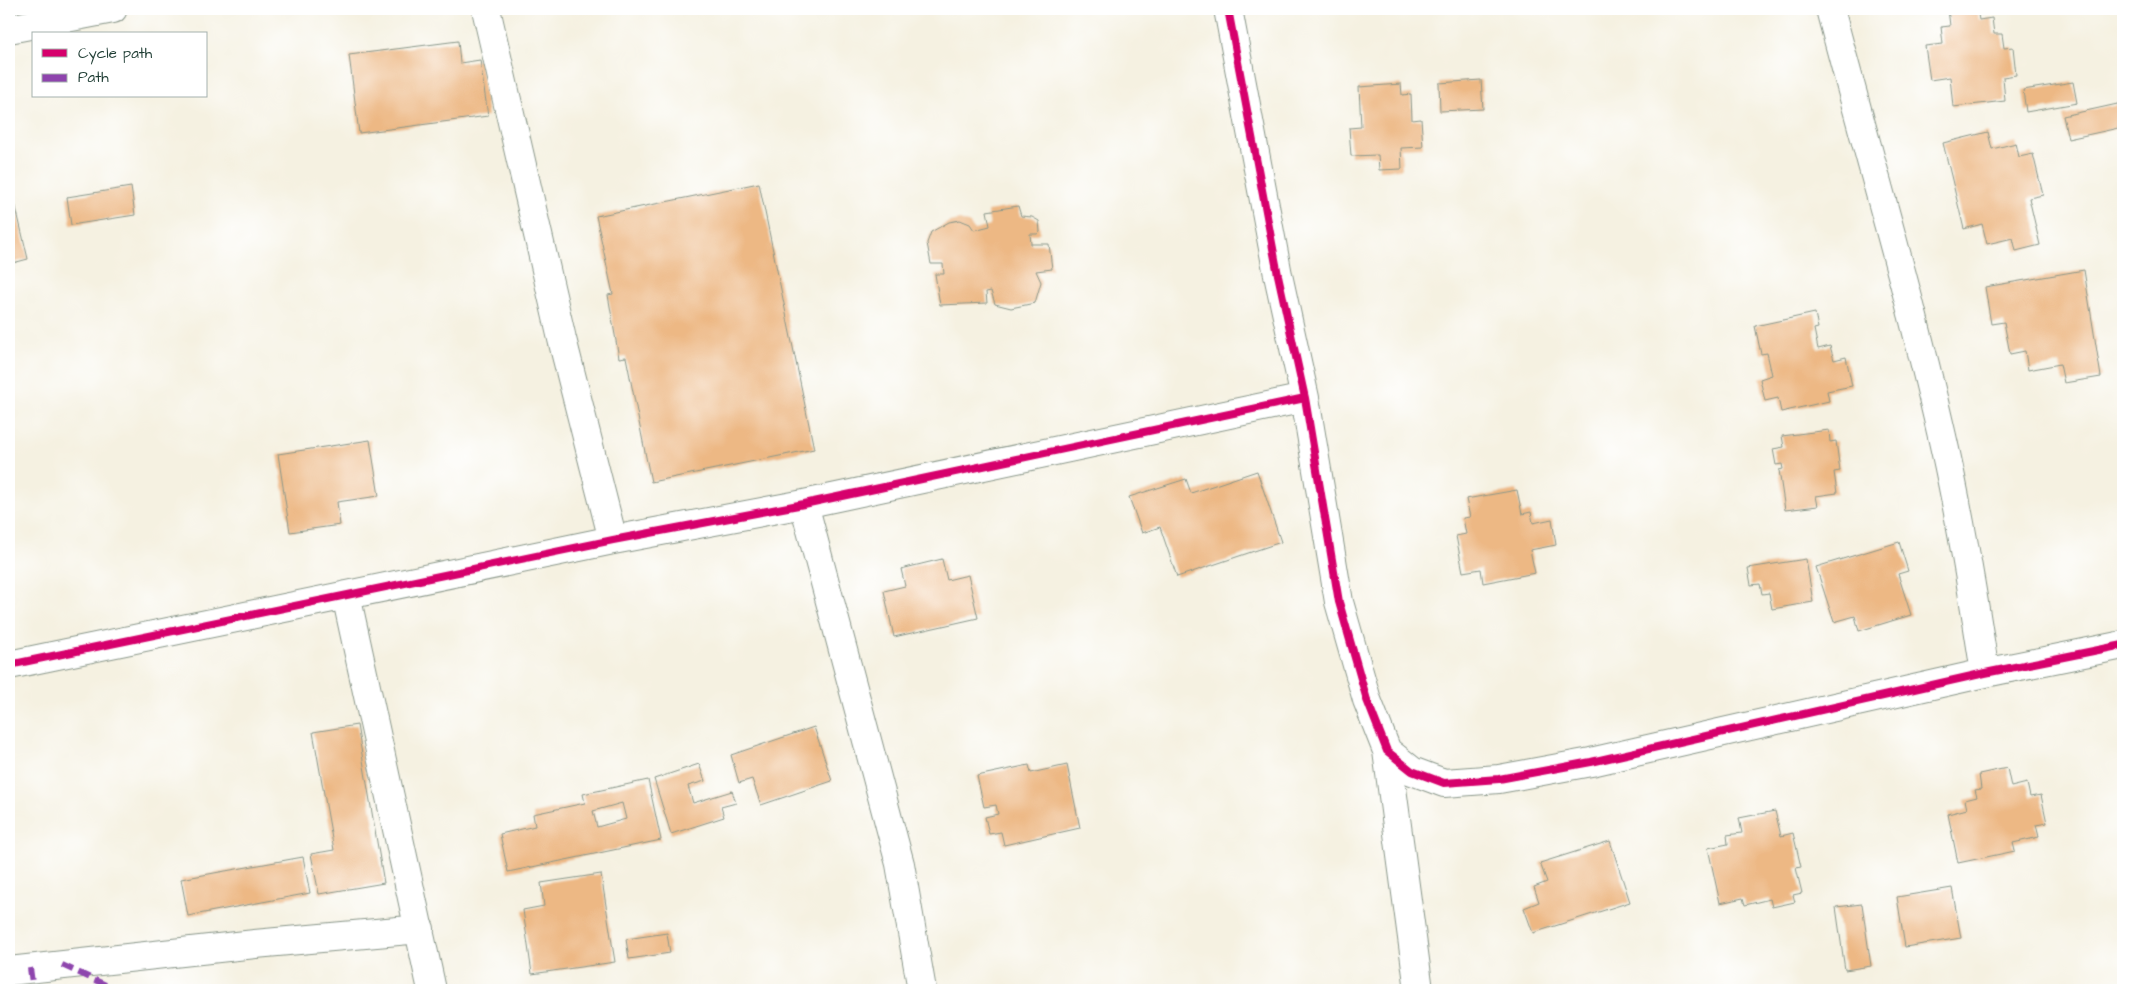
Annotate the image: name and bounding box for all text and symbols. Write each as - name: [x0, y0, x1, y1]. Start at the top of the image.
- legend: [32, 32, 208, 98]
- text: Cycle path: [78, 43, 153, 65]
- text: Path: [78, 67, 109, 88]

